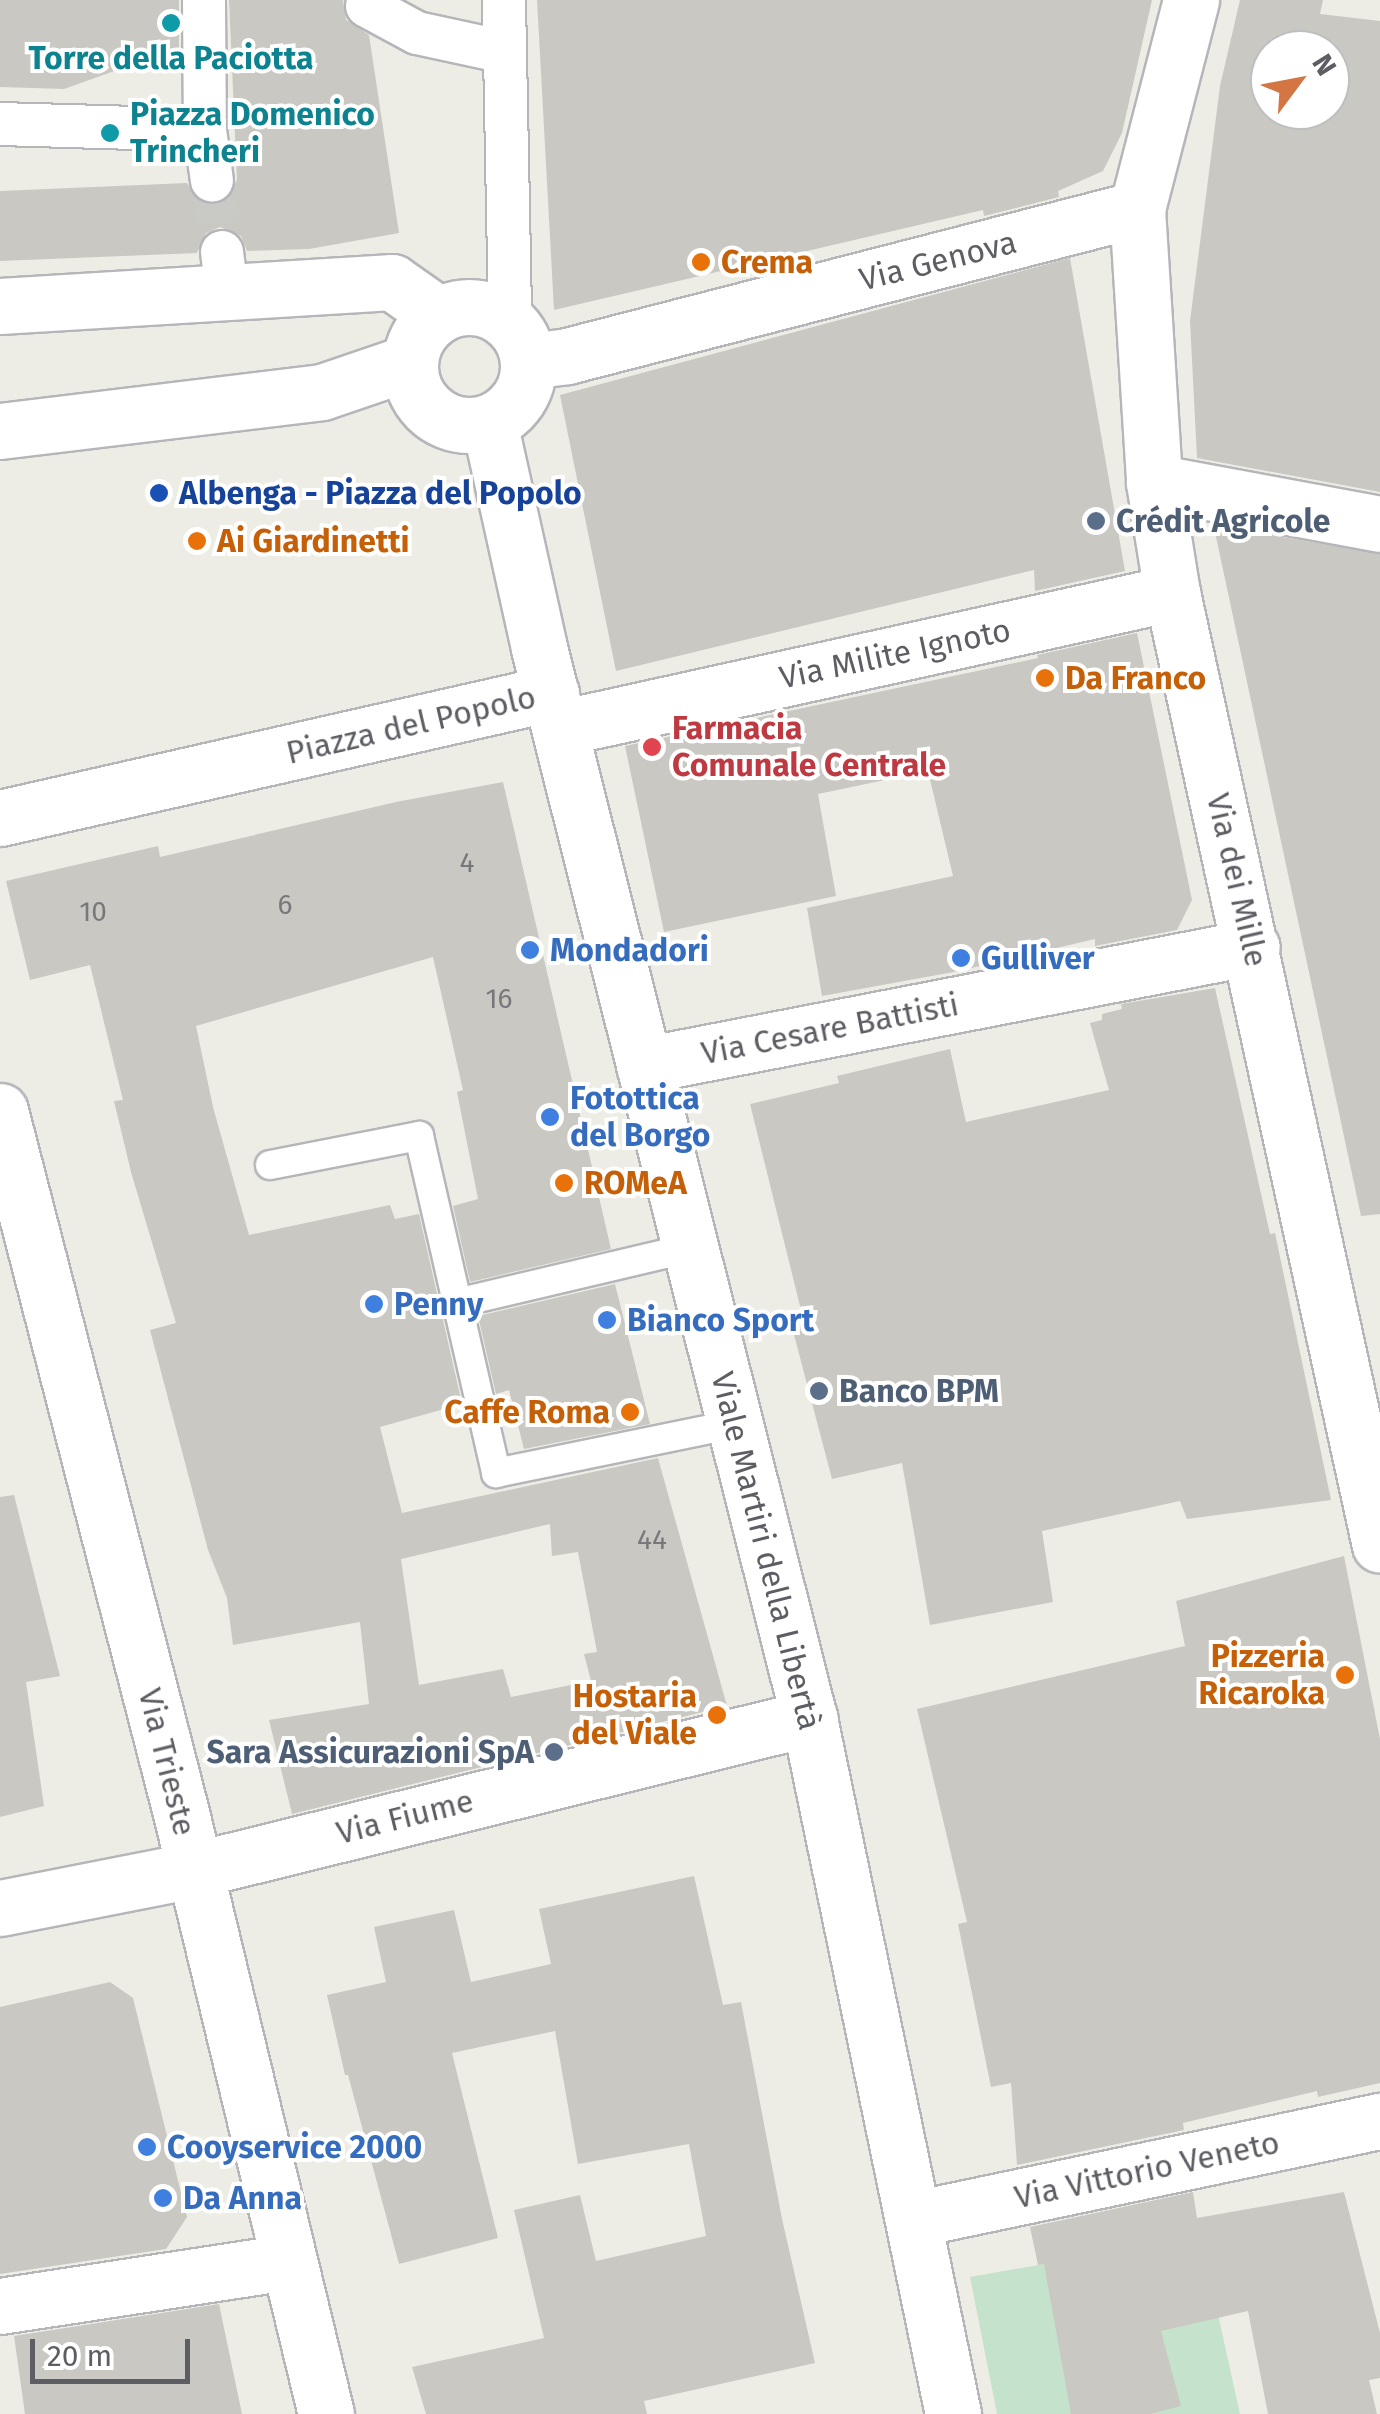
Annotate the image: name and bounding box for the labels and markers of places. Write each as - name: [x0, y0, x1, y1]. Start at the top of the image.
- marker: Torre della Paciotta: [160, 12, 182, 34]
- place label: Torre della Paciotta: [29, 39, 313, 77]
- place label: Piazza Domenico Trincheri: [130, 96, 375, 171]
- marker: Piazza Domenico Trincheri: [99, 122, 121, 144]
- place label: Crema: [721, 243, 813, 281]
- marker: Crema: [690, 251, 712, 273]
- place label: Albenga - Piazza del Popolo: [179, 474, 582, 512]
- marker: Albenga - Piazza del Popolo: [148, 482, 170, 504]
- place label: Crédit Agricole: [1116, 502, 1330, 540]
- marker: Crédit Agricole: [1085, 510, 1107, 532]
- place label: Ai Giardinetti: [217, 522, 410, 560]
- marker: Ai Giardinetti: [186, 530, 208, 552]
- place label: Da Franco: [1065, 659, 1206, 697]
- marker: Da Franco: [1034, 667, 1056, 689]
- place label: Farmacia Comunale Centrale: [672, 710, 946, 785]
- marker: Farmacia Comunale Centrale: [641, 736, 663, 758]
- place label: Mondadori: [550, 931, 709, 969]
- marker: Mondadori: [519, 939, 541, 961]
- place label: Gulliver: [981, 939, 1095, 977]
- marker: Gulliver: [950, 947, 972, 969]
- place label: Fotottica del Borgo: [570, 1080, 710, 1155]
- marker: Fotottica del Borgo: [539, 1106, 561, 1128]
- place label: ROMeA: [584, 1164, 687, 1202]
- marker: ROMeA: [553, 1172, 575, 1194]
- place label: Penny: [394, 1285, 483, 1323]
- marker: Penny: [363, 1293, 385, 1315]
- place label: Bianco Sport: [627, 1301, 814, 1339]
- marker: Bianco Sport: [596, 1309, 618, 1331]
- place label: Banco BPM: [839, 1372, 999, 1410]
- marker: Banco BPM: [808, 1380, 830, 1402]
- place label: Caffe Roma: [444, 1393, 610, 1431]
- marker: Caffe Roma: [619, 1401, 641, 1423]
- place label: Pizzeria Ricaroka: [1198, 1638, 1325, 1713]
- marker: Pizzeria Ricaroka: [1334, 1664, 1356, 1686]
- place label: Hostaria del Viale: [572, 1678, 697, 1753]
- marker: Hostaria del Viale: [706, 1704, 728, 1726]
- place label: Sara Assicurazioni SpA: [206, 1733, 534, 1771]
- marker: Sara Assicurazioni SpA: [543, 1741, 565, 1763]
- place label: Cooyservice 2000: [167, 2128, 422, 2166]
- marker: Cooyservice 2000: [136, 2136, 158, 2158]
- place label: Da Anna: [183, 2179, 302, 2217]
- marker: Da Anna: [152, 2187, 174, 2209]

